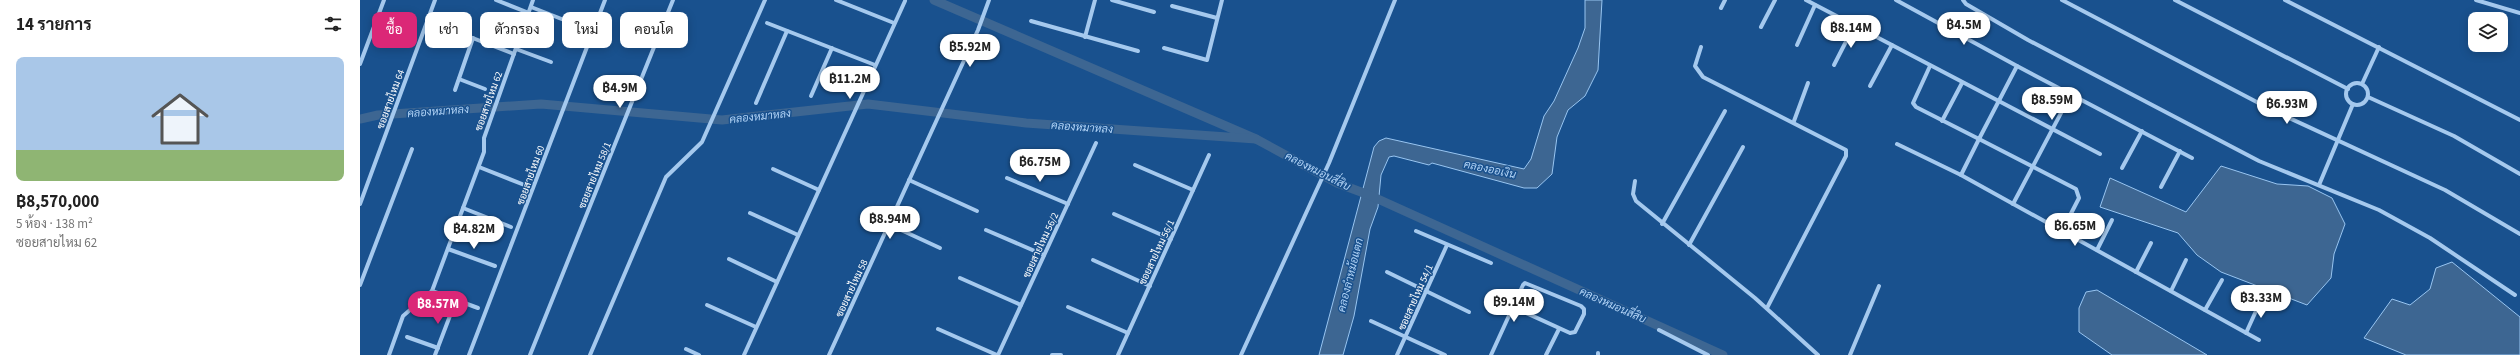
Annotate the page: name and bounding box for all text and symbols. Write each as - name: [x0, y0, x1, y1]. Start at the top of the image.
- chip: ซื้อ: [372, 12, 417, 48]
- chip: เช่า: [425, 12, 472, 48]
- chip: ตัวกรอง: [480, 12, 554, 48]
- chip: ใหม่: [562, 12, 612, 48]
- chip: คอนโด: [620, 12, 688, 48]
- pin: ฿4.5M: [1936, 12, 1992, 46]
- map controls: [2468, 12, 2508, 52]
- button: layers: [2468, 12, 2508, 52]
- text: 14 รายการ: [16, 13, 92, 37]
- icon: filters: [322, 13, 344, 35]
- pin: ฿8.14M: [1818, 15, 1884, 49]
- text: ฿4.5M: [1946, 16, 1982, 34]
- text: ฿8.14M: [1830, 19, 1872, 37]
- pin: ฿5.92M: [937, 34, 1003, 68]
- text: ฿5.92M: [949, 38, 991, 56]
- pin: ฿11.2M: [817, 66, 883, 100]
- street label: ซอยสายไหม 64: [374, 68, 408, 131]
- street label: ซอยสายไหม 62: [472, 70, 506, 133]
- text: ฿11.2M: [829, 70, 871, 88]
- pin: ฿4.9M: [592, 75, 648, 109]
- text: ฿4.9M: [602, 79, 638, 97]
- icon: home: [144, 83, 216, 155]
- pin: ฿8.59M: [2019, 87, 2085, 121]
- text: ฿8.59M: [2031, 91, 2073, 109]
- pin: ฿6.93M: [2254, 91, 2320, 125]
- text: ฿6.93M: [2266, 95, 2308, 113]
- water label: คลองหมาหลง: [407, 102, 469, 121]
- water label: คลองหมาหลง: [728, 106, 792, 127]
- water label: คลองหมาหลง: [1051, 118, 1113, 137]
- street label: ซอยสายไหม 58/1: [575, 140, 615, 211]
- street label: ซอยสายไหม 60: [514, 144, 548, 207]
- water label: คลองหมอนสี่สิบ: [1282, 145, 1355, 194]
- pin: ฿6.75M: [1007, 149, 1073, 183]
- text: ฿6.75M: [1019, 153, 1061, 171]
- water label: คลองออเงิน: [1463, 157, 1517, 182]
- text: ฿8,570,000: [16, 190, 99, 214]
- pin: ฿8.94M: [857, 206, 923, 240]
- text: ฿8.94M: [869, 210, 911, 228]
- street label: ซอยสายไหม 56/2: [1020, 210, 1062, 281]
- pin: ฿6.65M: [2042, 213, 2108, 247]
- text: 5 ห้อง · 138 m²: [16, 215, 93, 233]
- pin: ฿4.82M: [441, 216, 507, 250]
- street label: ซอยสายไหม 56/1: [1136, 217, 1178, 288]
- text: ฿6.65M: [2054, 217, 2096, 235]
- text: ฿4.82M: [453, 220, 495, 238]
- text: ซอยสายไหม 62: [16, 234, 97, 252]
- water label: คลองลำหม้อแตก: [1334, 237, 1367, 314]
- street label: ซอยสายไหม 58: [832, 257, 871, 320]
- street label: ซอยสายไหม 54/1: [1395, 262, 1437, 333]
- water label: คลองหมอนสี่สิบ: [1577, 280, 1650, 327]
- pin: ฿3.33M: [2228, 285, 2294, 319]
- pin: ฿9.14M: [1481, 289, 1547, 323]
- text: ฿3.33M: [2240, 289, 2282, 307]
- pin: ฿8.57M: [405, 291, 471, 325]
- text: ฿9.14M: [1493, 293, 1535, 311]
- text: ฿8.57M: [417, 295, 459, 313]

